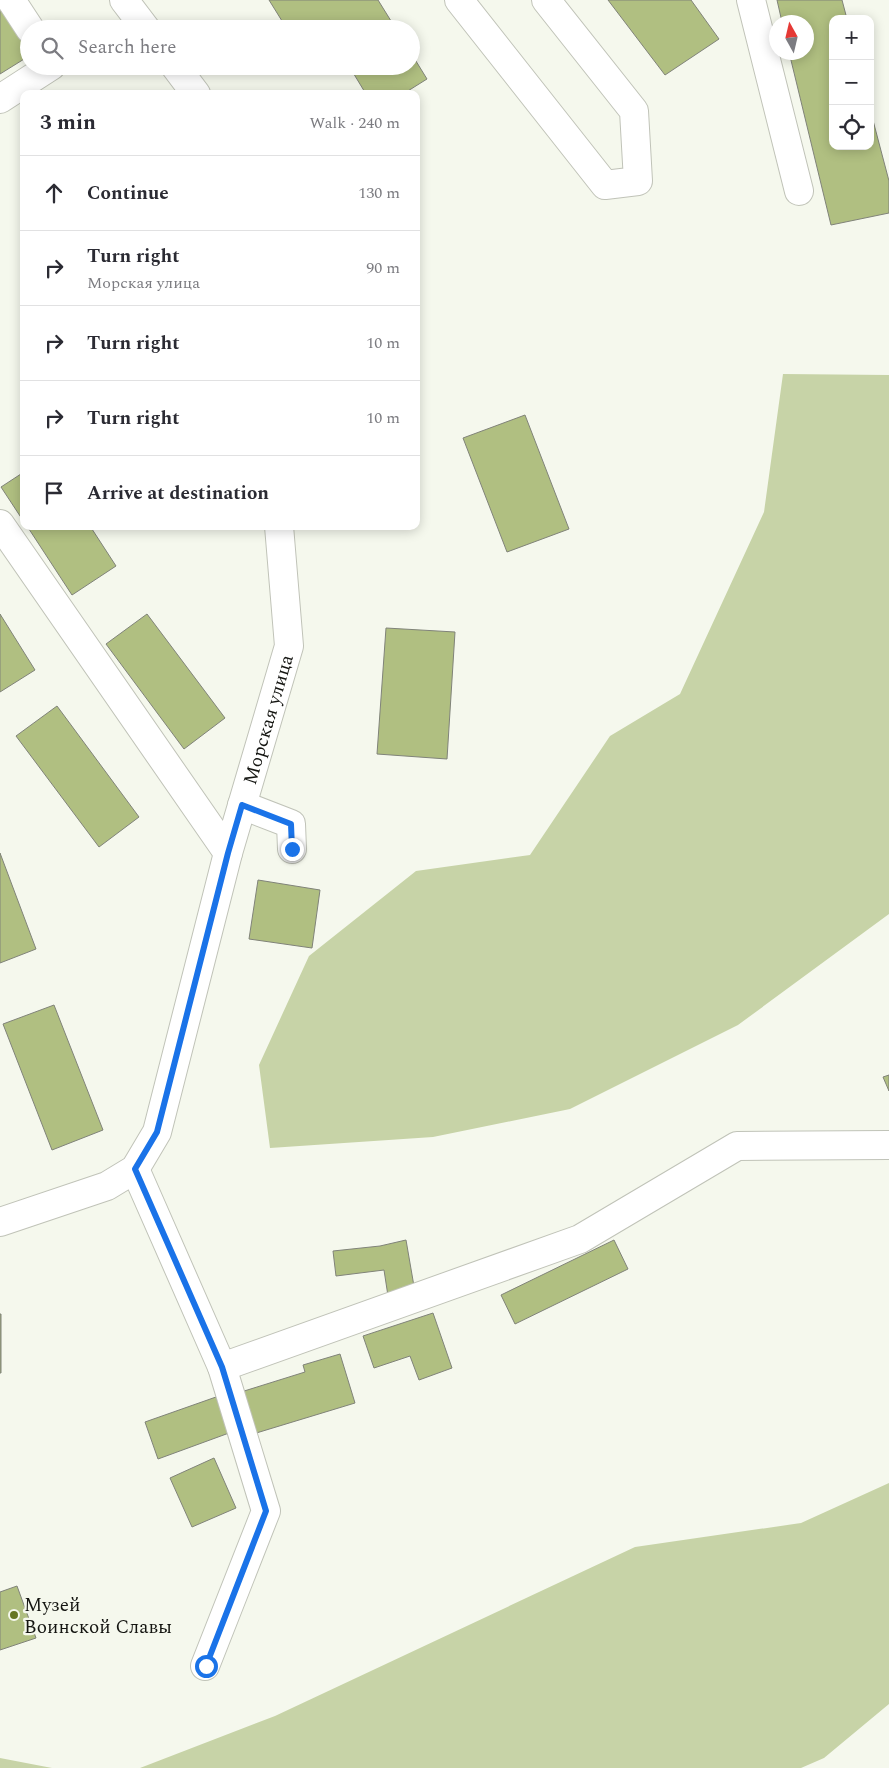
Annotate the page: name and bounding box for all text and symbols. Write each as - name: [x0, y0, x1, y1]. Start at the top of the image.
- north arrow: [769, 15, 814, 60]
- map controls: [829, 15, 874, 150]
- button: +: [829, 15, 874, 60]
- search box: [20, 20, 420, 75]
- text: Search here: [78, 33, 177, 62]
- icon: search: [38, 34, 66, 62]
- button: −: [829, 60, 874, 105]
- button: locate: [829, 105, 874, 150]
- text: 3 min: [40, 107, 96, 139]
- text: Walk · 240 m: [309, 111, 400, 135]
- icon: ahead: [40, 179, 68, 207]
- text: Continue: [87, 179, 169, 208]
- text: 130 m: [358, 181, 400, 205]
- text: Turn right: [87, 242, 180, 271]
- icon: right: [40, 254, 68, 282]
- text: 90 m: [366, 256, 400, 280]
- text: Морская улица: [87, 271, 200, 295]
- icon: right: [40, 329, 68, 357]
- text: Turn right: [87, 329, 180, 358]
- text: 10 m: [366, 331, 400, 355]
- icon: right: [40, 404, 68, 432]
- text: Turn right: [87, 404, 180, 433]
- text: 10 m: [366, 406, 400, 430]
- icon: arrive: [40, 479, 68, 507]
- text: Arrive at destination: [87, 479, 269, 508]
- street label: Морская улица: [236, 651, 302, 788]
- route end: [281, 838, 304, 861]
- place label: Музей Воинской Славы: [24, 1591, 172, 1642]
- marker: Музей Воинской Славы: [8, 1609, 20, 1621]
- route start: [195, 1655, 218, 1678]

